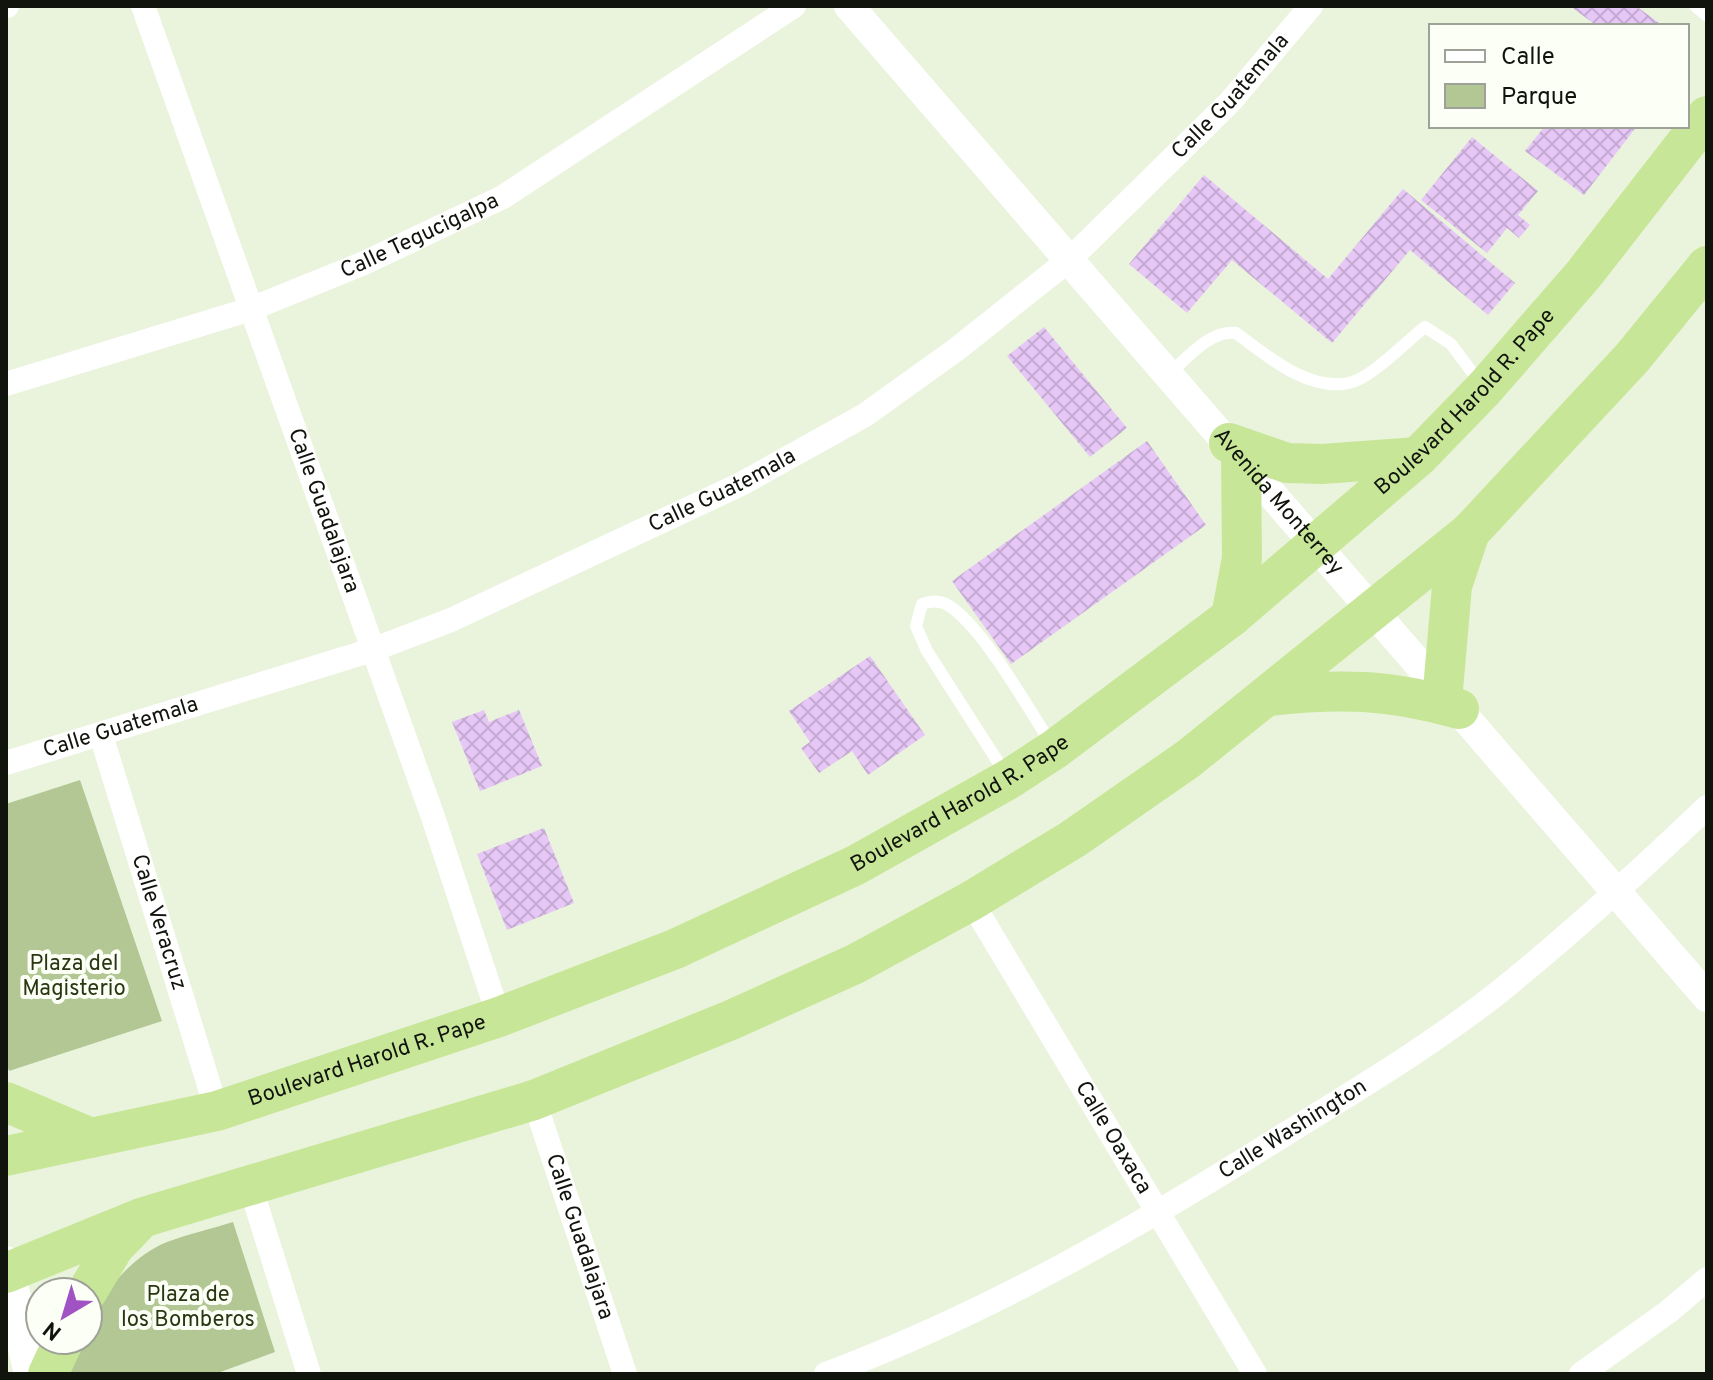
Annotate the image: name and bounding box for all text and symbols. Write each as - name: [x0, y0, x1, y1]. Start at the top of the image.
- legend: [1429, 24, 1689, 128]
- street label: Calle Guatemala: [1166, 28, 1295, 165]
- text: Calle: [1501, 43, 1555, 73]
- text: Parque: [1501, 83, 1577, 113]
- street label: Calle Tegucigalpa: [337, 187, 503, 285]
- street label: Boulevard Harold R. Pape: [1369, 303, 1561, 501]
- street label: Avenida Monterrey: [1207, 423, 1349, 581]
- street label: Calle Guadalajara: [282, 425, 365, 597]
- street label: Calle Guatemala: [644, 443, 801, 539]
- street label: Calle Guatemala: [40, 691, 202, 764]
- street label: Boulevard Harold R. Pape: [846, 729, 1075, 879]
- street label: Calle Veracruz: [125, 851, 192, 994]
- park label: Plaza del Magisterio: [22, 951, 126, 1003]
- street label: Boulevard Harold R. Pape: [245, 1009, 490, 1113]
- street label: Calle Washington: [1214, 1073, 1372, 1186]
- street label: Calle Oaxaca: [1069, 1076, 1157, 1199]
- street label: Calle Guadalajara: [539, 1150, 619, 1323]
- north arrow: [24, 1276, 104, 1356]
- park label: Plaza de los Bomberos: [121, 1282, 255, 1334]
- text: N: [39, 1314, 68, 1345]

